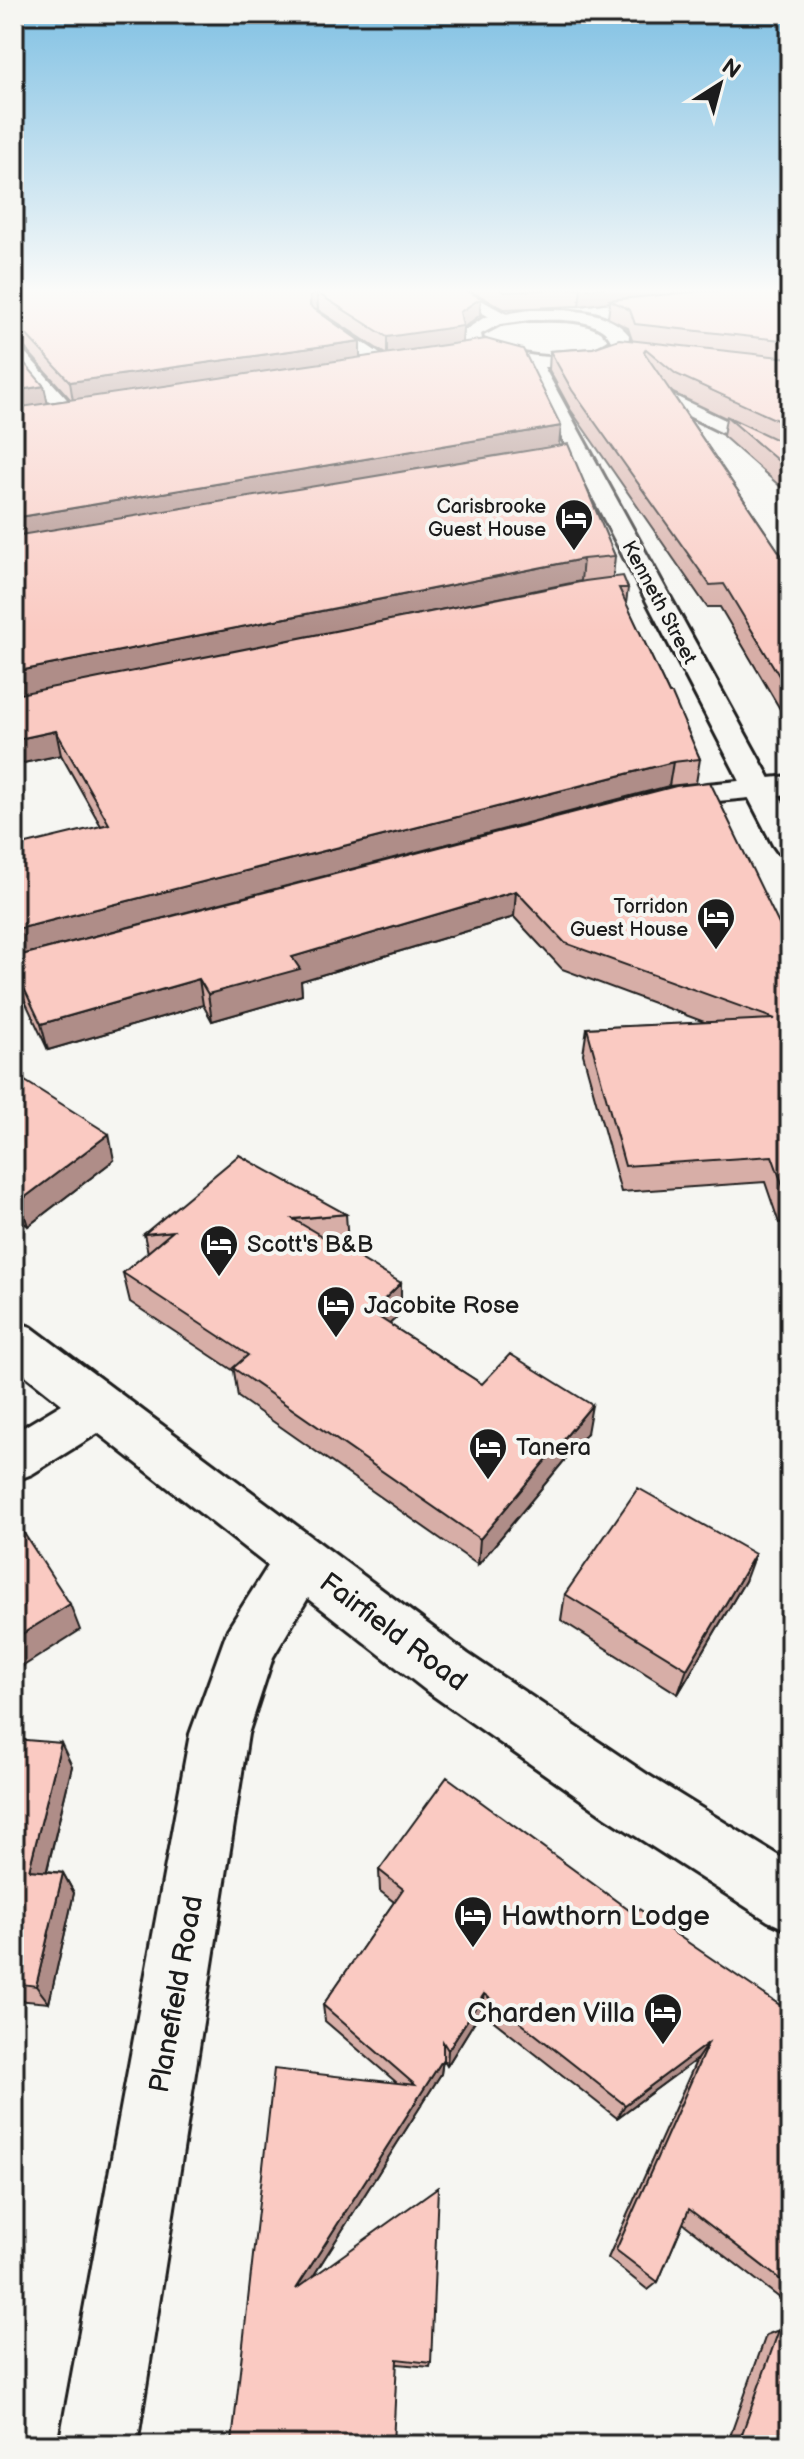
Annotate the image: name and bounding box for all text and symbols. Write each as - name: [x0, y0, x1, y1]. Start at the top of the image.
- north arrow: [680, 44, 760, 124]
- text: N: [716, 53, 745, 85]
- place label: Carisbrooke Guest House: [428, 495, 546, 542]
- hotel icon: Carisbrooke Guest House: [553, 497, 595, 552]
- street label: Kenneth Street: [617, 537, 702, 668]
- place label: Torridon Guest House: [570, 895, 688, 942]
- hotel icon: Torridon Guest House: [695, 896, 737, 951]
- hotel icon: Scott's B&B: [198, 1223, 240, 1278]
- place label: Scott's B&B: [247, 1230, 373, 1259]
- hotel icon: Jacobite Rose: [315, 1284, 357, 1339]
- place label: Jacobite Rose: [364, 1291, 519, 1320]
- hotel icon: Tanera: [467, 1426, 509, 1481]
- place label: Tanera: [516, 1433, 591, 1462]
- street label: Fairfield Road: [313, 1566, 473, 1698]
- street label: Planefield Road: [143, 1893, 210, 2095]
- hotel icon: Hawthorn Lodge: [452, 1894, 494, 1949]
- place label: Hawthorn Lodge: [501, 1900, 710, 1933]
- hotel icon: Charden Villa: [642, 1991, 684, 2046]
- place label: Charden Villa: [467, 1997, 635, 2030]

